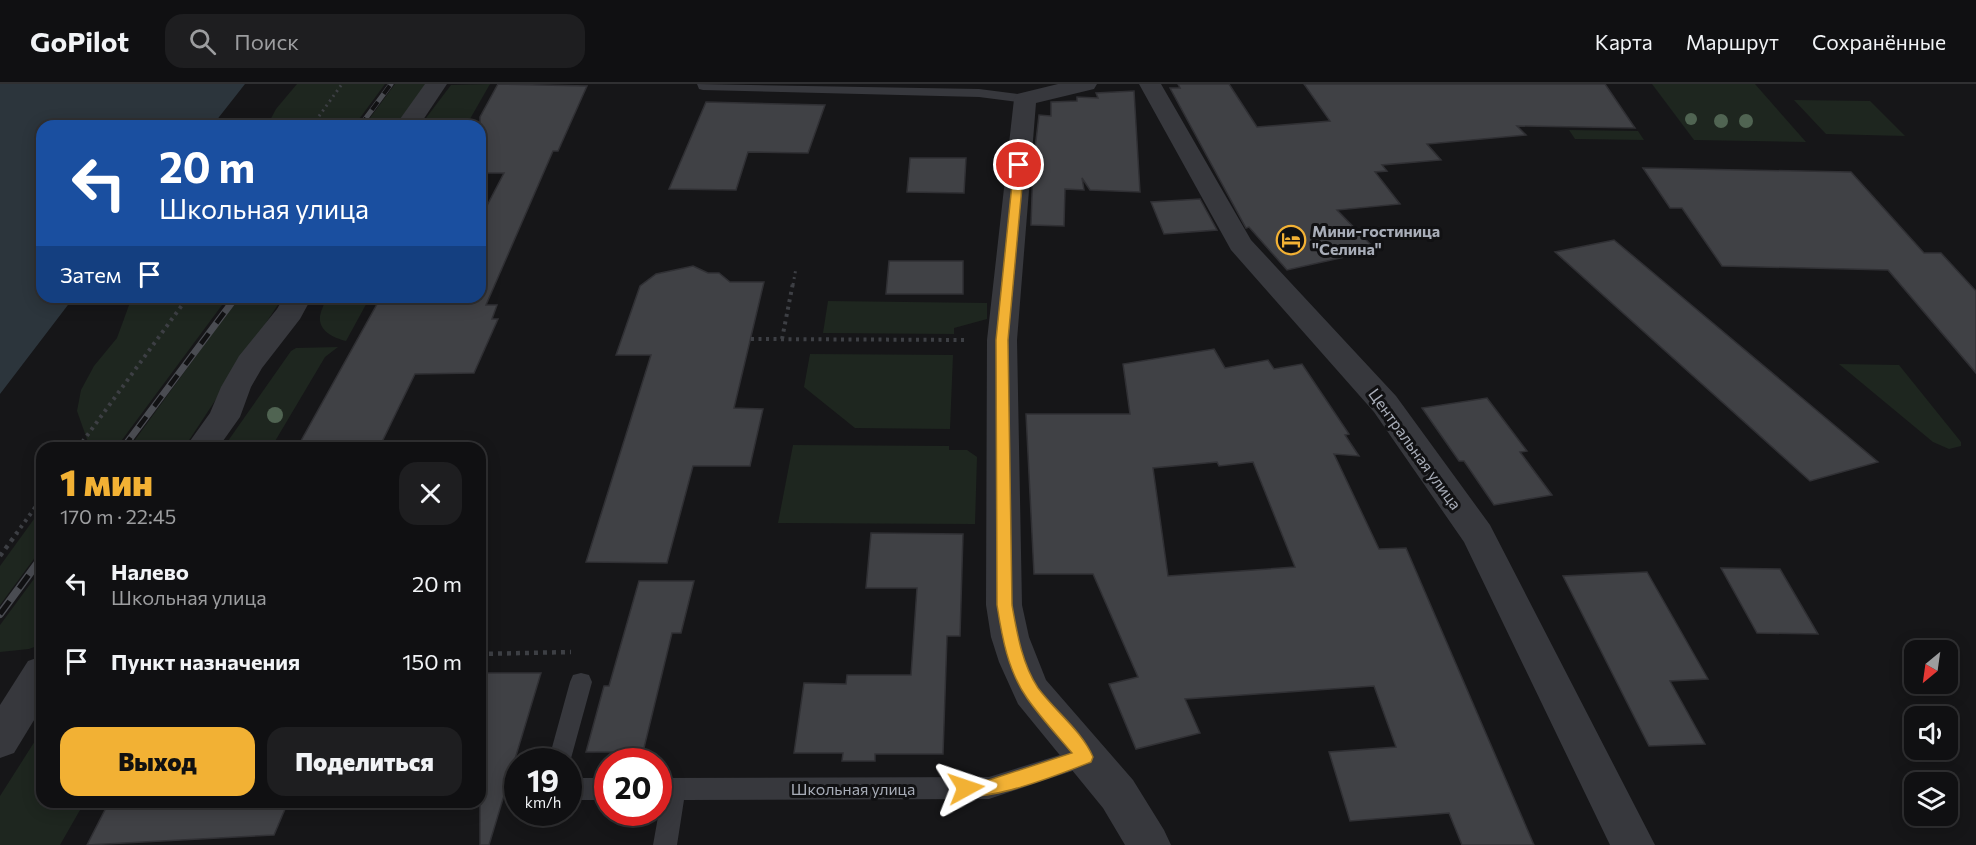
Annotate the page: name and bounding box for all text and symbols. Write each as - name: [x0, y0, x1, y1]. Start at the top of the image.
- search box: [165, 14, 585, 68]
- text: GoPilot: [30, 24, 129, 58]
- icon: search: [186, 25, 219, 58]
- text: Поиск: [234, 28, 299, 55]
- text: Карта: [1595, 29, 1653, 54]
- text: Маршрут: [1686, 29, 1779, 54]
- text: Сохранённые: [1812, 29, 1946, 54]
- pin: [993, 139, 1044, 190]
- text: 20 m: [159, 140, 255, 192]
- icon: left: [60, 144, 138, 222]
- icon: arrive: [1002, 148, 1035, 181]
- text: Школьная улица: [159, 192, 369, 225]
- place label: Мини-гостиница "Селина": [1312, 221, 1440, 258]
- hotel icon: Мини-гостиница "Селина": [1275, 224, 1307, 256]
- icon: arrive: [133, 258, 166, 291]
- text: Затем: [60, 261, 121, 288]
- street label: Центральная улица: [1365, 384, 1466, 513]
- text: 1 мин: [60, 459, 153, 503]
- button: close: [399, 462, 462, 525]
- text: 170 m · 22:45: [60, 504, 176, 528]
- text: Налево: [111, 558, 189, 585]
- icon: left: [60, 567, 93, 600]
- text: 20 m: [412, 570, 462, 597]
- text: Школьная улица: [111, 585, 267, 609]
- north arrow: [1904, 640, 1958, 694]
- map controls: [1904, 640, 1958, 826]
- icon: arrive: [60, 645, 93, 678]
- text: Пункт назначения: [111, 648, 300, 675]
- text: 150 m: [402, 648, 462, 675]
- button: sound: [1904, 706, 1958, 760]
- button: Выход: [60, 727, 255, 796]
- button: Поделиться: [267, 727, 462, 796]
- speed limit sign: 20: [594, 748, 672, 826]
- position arrow: [934, 756, 998, 820]
- text: 19: [527, 761, 559, 798]
- button: layers: [1904, 772, 1958, 826]
- street label: Школьная улица: [791, 779, 915, 798]
- text: km/h: [525, 793, 561, 811]

